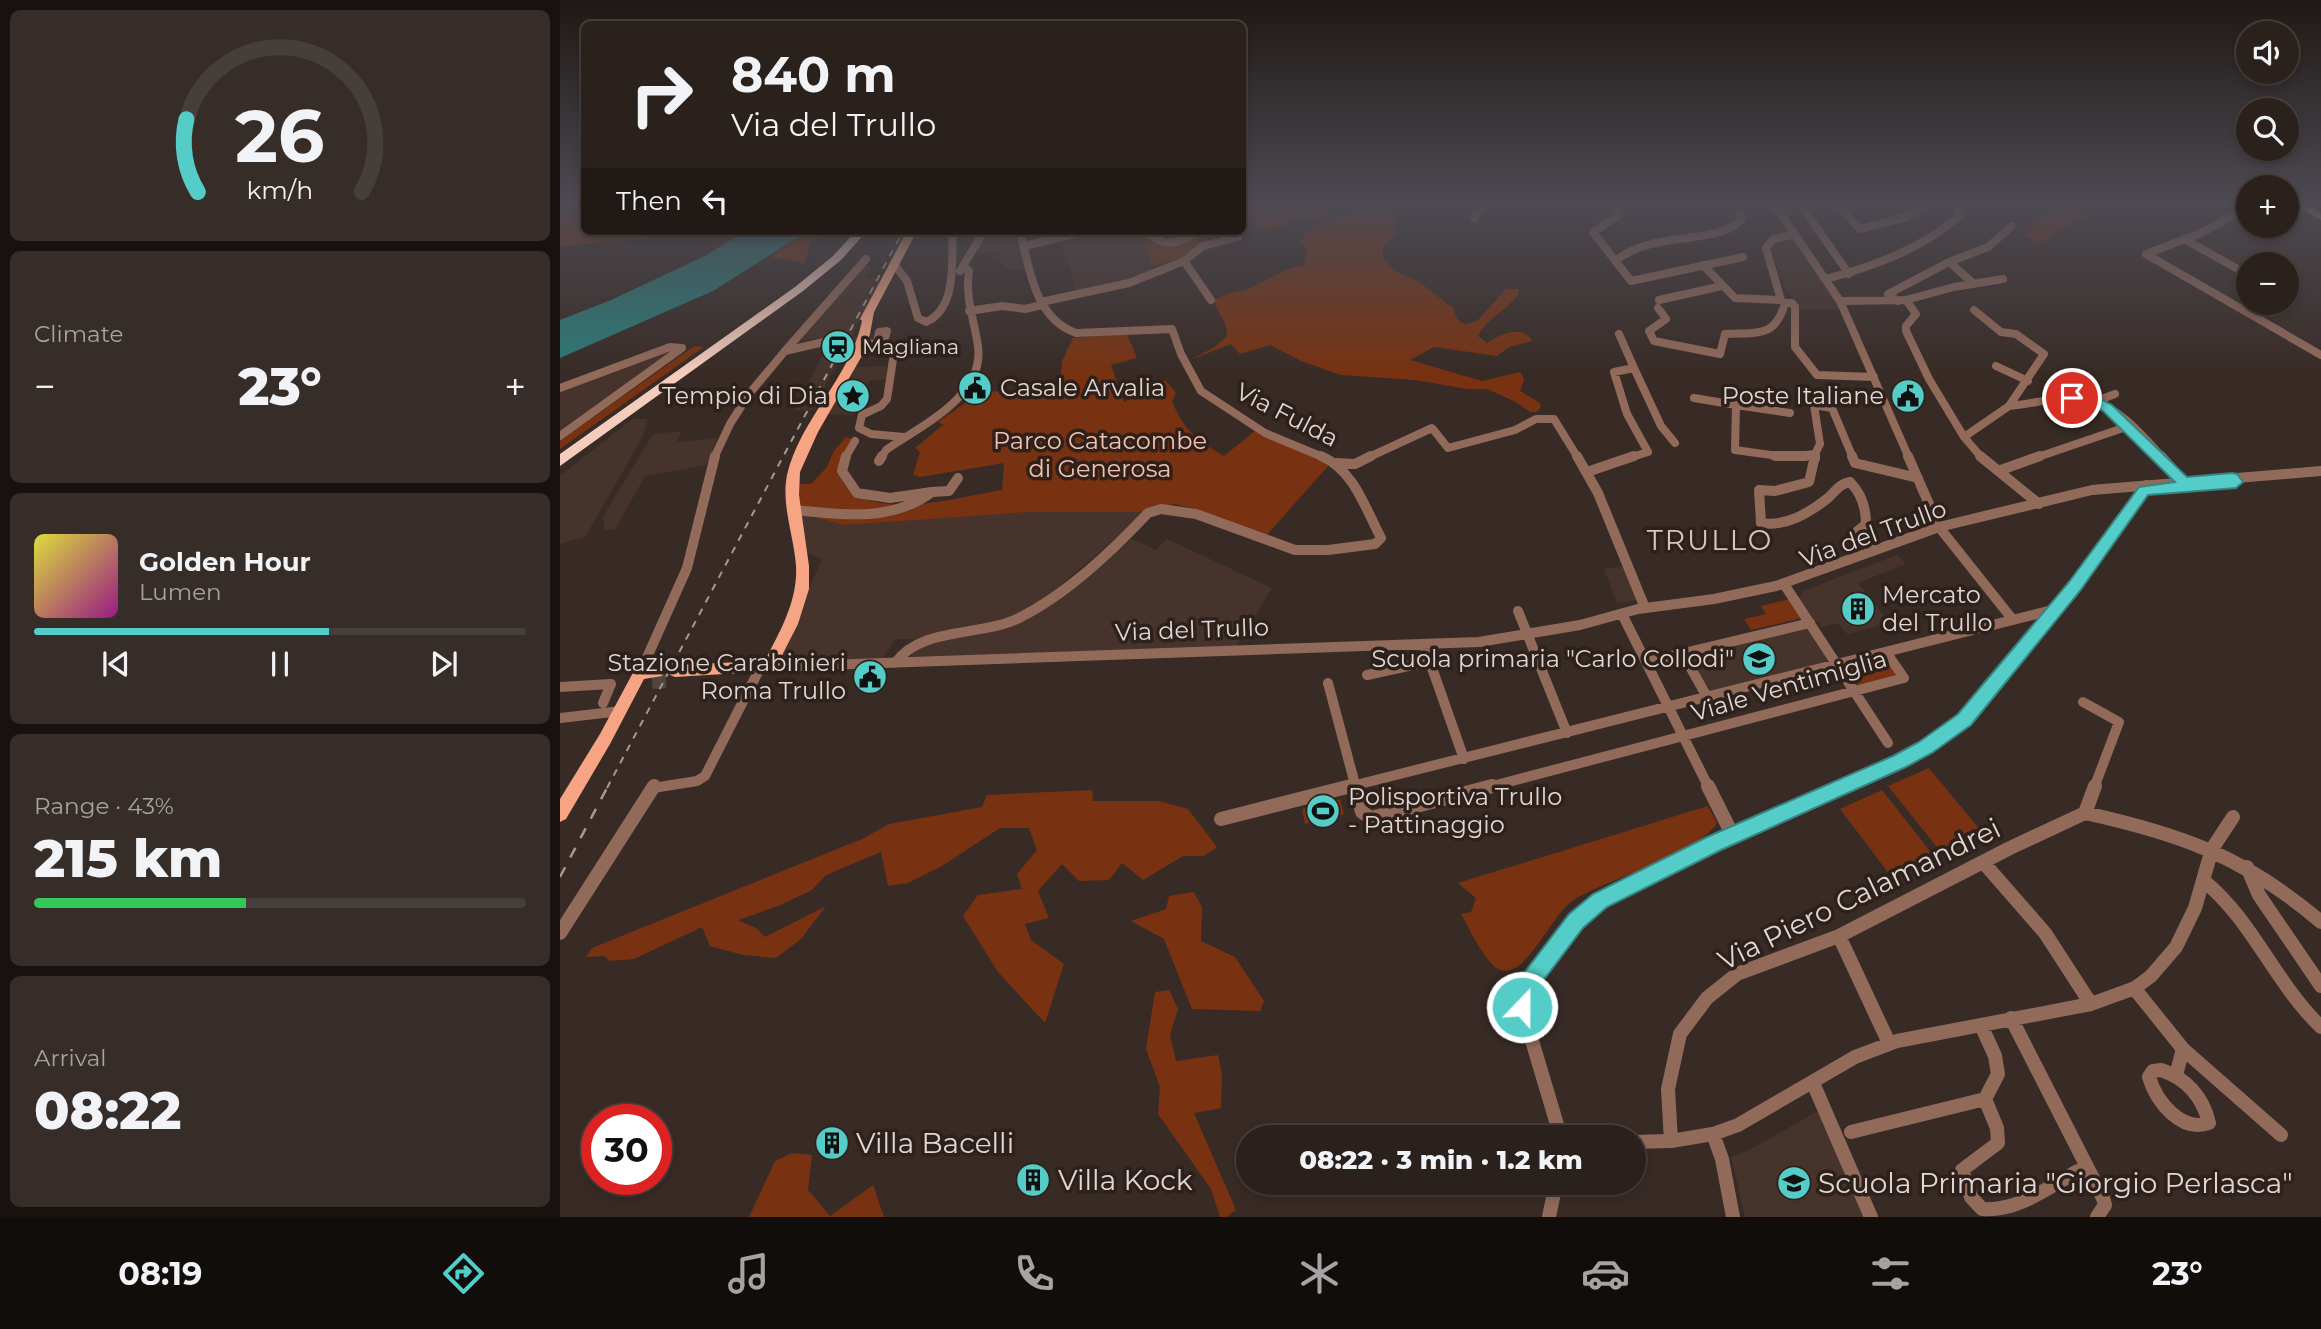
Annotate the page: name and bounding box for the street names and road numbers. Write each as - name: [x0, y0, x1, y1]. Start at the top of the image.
- street label: Via Fulda: [1231, 376, 1343, 453]
- street label: Via del Trullo: [1796, 494, 1950, 573]
- street label: Via del Trullo: [1115, 612, 1269, 647]
- street label: Viale Ventimiglia: [1688, 644, 1890, 727]
- street label: Via Piero Calamandrei: [1712, 811, 2006, 977]

